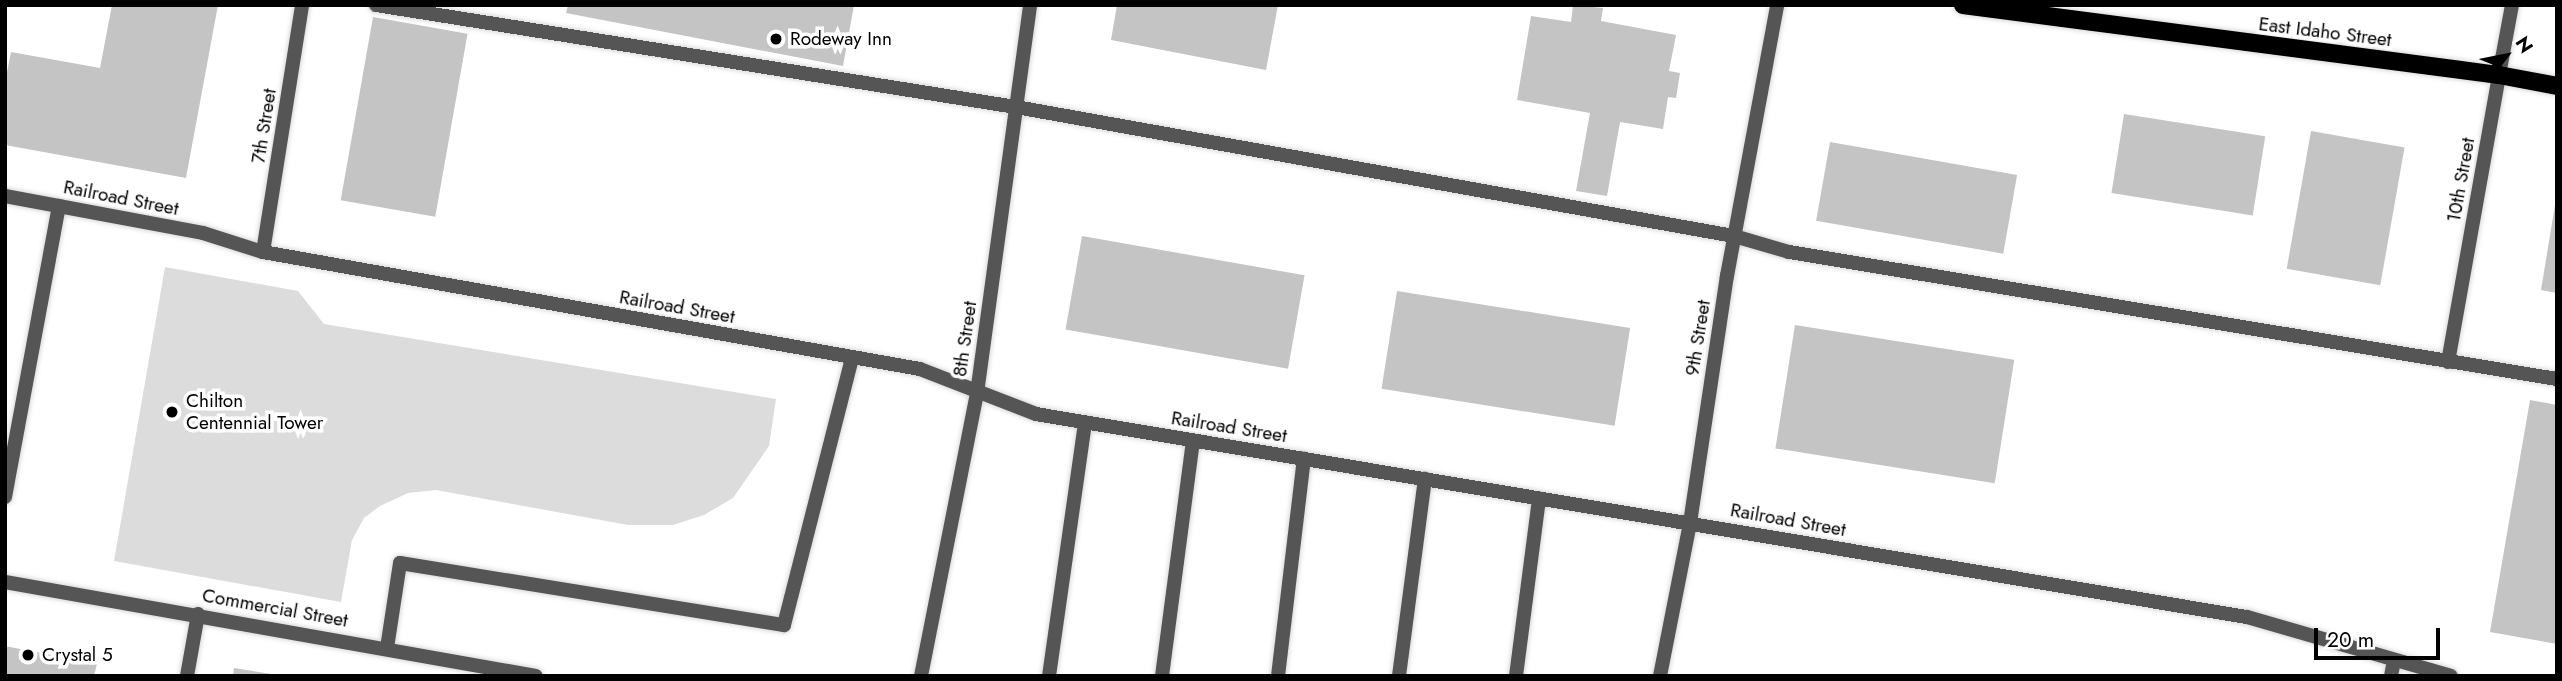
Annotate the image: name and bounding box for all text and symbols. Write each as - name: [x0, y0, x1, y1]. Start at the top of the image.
- street label: East Idaho Street: [2257, 13, 2393, 51]
- north arrow: [2471, 21, 2541, 91]
- place label: Rodeway Inn: [790, 28, 892, 50]
- marker: Rodeway Inn: [768, 31, 784, 47]
- text: N: [2509, 31, 2540, 58]
- street label: 7th Street: [247, 87, 281, 165]
- street label: 10th Street: [2442, 136, 2480, 224]
- street label: Railroad Street: [62, 176, 180, 220]
- street label: Railroad Street: [618, 286, 736, 328]
- street label: 9th Street: [1681, 298, 1715, 378]
- street label: 8th Street: [948, 300, 982, 378]
- place label: Chilton Centennial Tower: [186, 390, 323, 434]
- marker: Chilton Centennial Tower: [164, 404, 180, 420]
- street label: Railroad Street: [1170, 407, 1288, 447]
- street label: Railroad Street: [1729, 499, 1847, 541]
- street label: Commercial Street: [200, 584, 350, 632]
- scale bar: [2317, 614, 2443, 658]
- text: 20 m: [2327, 625, 2374, 655]
- place label: Crystal 5: [42, 644, 113, 666]
- marker: Crystal 5: [20, 647, 36, 663]

